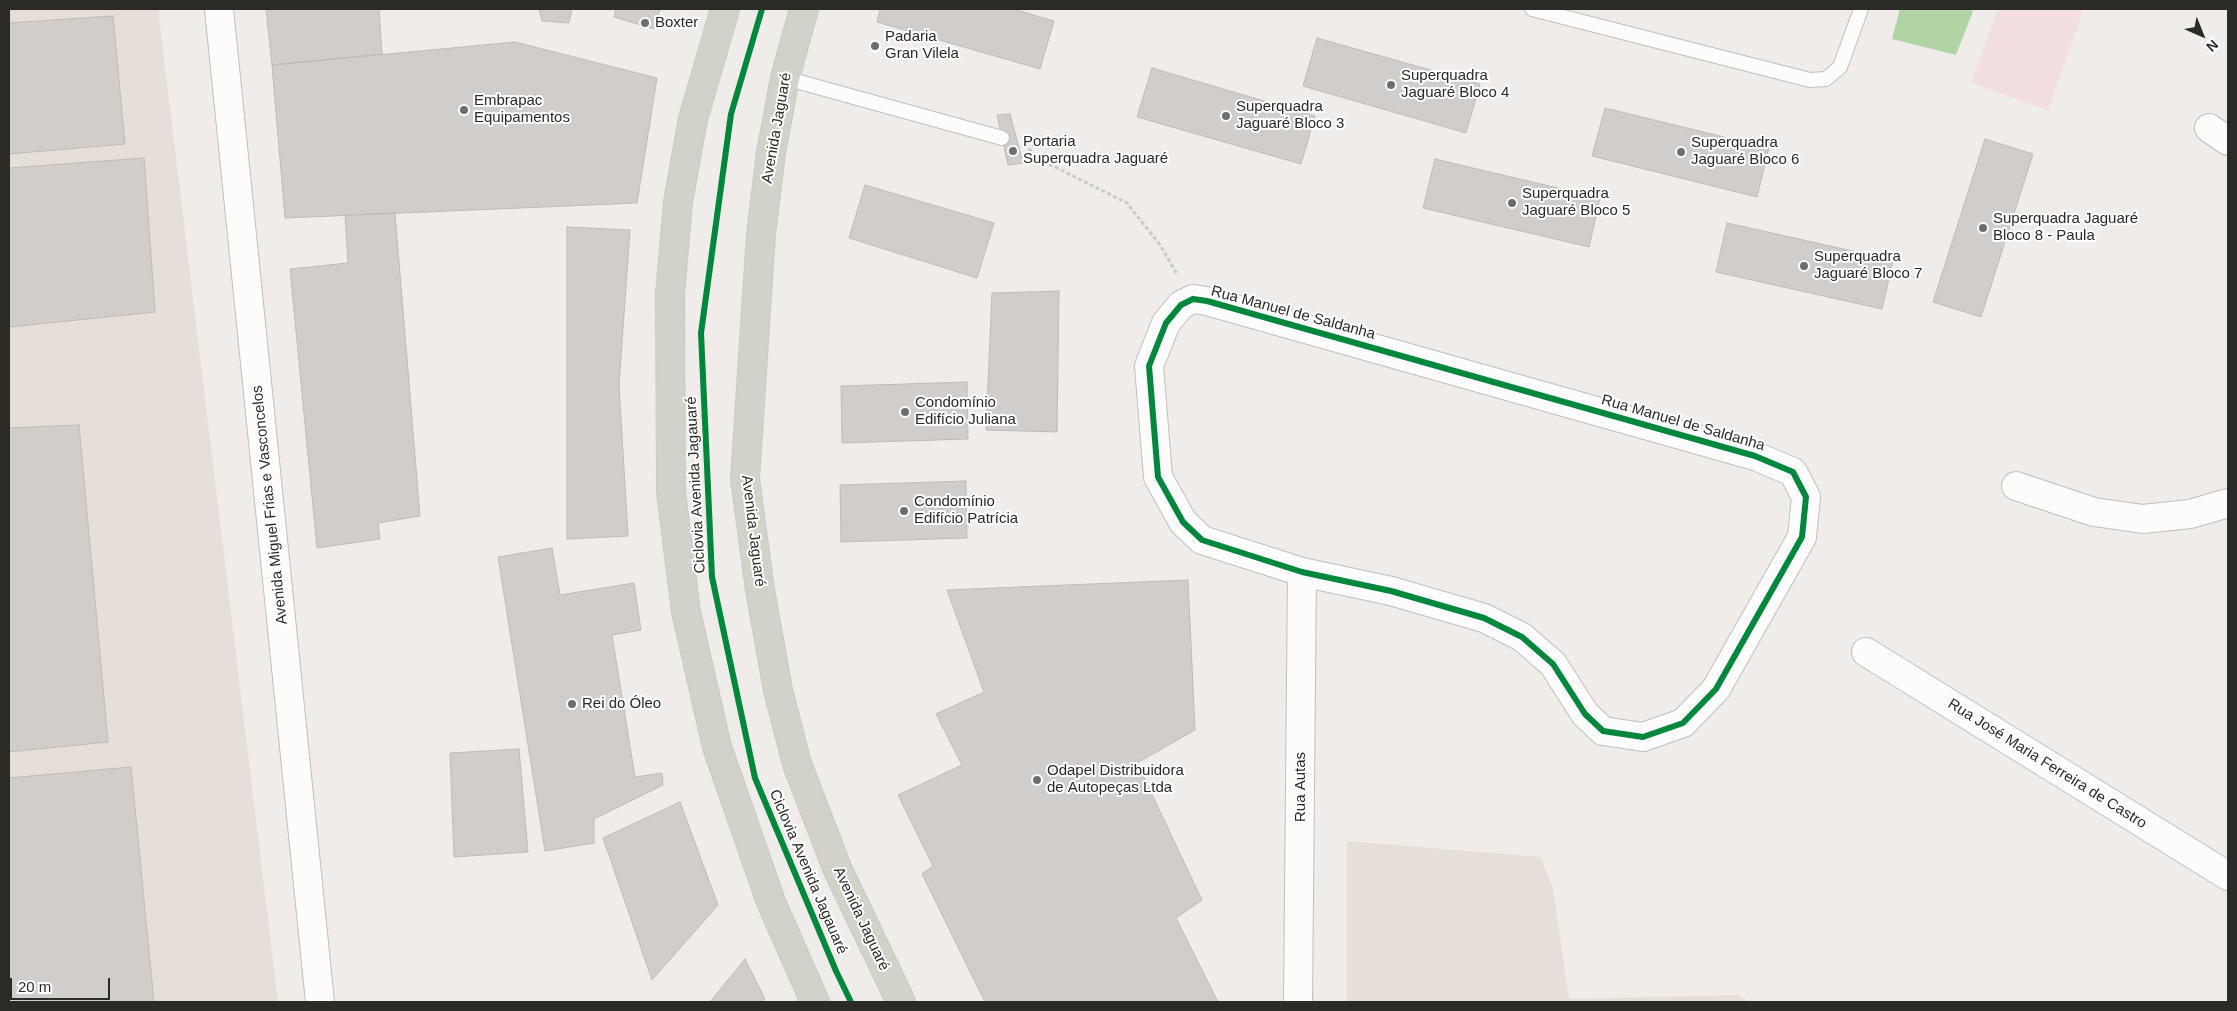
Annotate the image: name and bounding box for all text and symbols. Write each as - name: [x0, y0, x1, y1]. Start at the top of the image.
- north arrow: [2177, 10, 2227, 60]
- place label: Boxter: [655, 14, 698, 32]
- marker: Boxter: [639, 17, 651, 29]
- place label: Padaria Gran Vilela: [885, 28, 959, 63]
- text: N: [2203, 37, 2222, 55]
- marker: Padaria Gran Vilela: [869, 40, 881, 52]
- place label: Superquadra Jaguaré Bloco 4: [1401, 67, 1509, 102]
- street label: Avenida Jaguaré: [758, 71, 796, 185]
- marker: Superquadra Jaguaré Bloco 4: [1385, 79, 1397, 91]
- place label: Embrapac Equipamentos: [474, 92, 570, 127]
- place label: Superquadra Jaguaré Bloco 3: [1236, 98, 1344, 133]
- marker: Embrapac Equipamentos: [458, 104, 470, 116]
- marker: Superquadra Jaguaré Bloco 3: [1220, 110, 1232, 122]
- place label: Portaria Superquadra Jaguaré: [1023, 133, 1168, 168]
- place label: Superquadra Jaguaré Bloco 6: [1691, 134, 1799, 169]
- marker: Portaria Superquadra Jaguaré: [1007, 145, 1019, 157]
- marker: Superquadra Jaguaré Bloco 6: [1675, 146, 1687, 158]
- place label: Superquadra Jaguaré Bloco 5: [1522, 185, 1630, 220]
- marker: Superquadra Jaguaré Bloco 5: [1506, 197, 1518, 209]
- place label: Superquadra Jaguaré Bloco 8 - Paula: [1993, 210, 2138, 245]
- marker: Superquadra Jaguaré Bloco 8 - Paula: [1977, 222, 1989, 234]
- place label: Superquadra Jaguaré Bloco 7: [1814, 248, 1922, 283]
- marker: Superquadra Jaguaré Bloco 7: [1798, 260, 1810, 272]
- street label: Rua Manuel de Saldanha: [1209, 282, 1377, 344]
- street label: Avenida Miguel Frias e Vasconcelos: [248, 385, 292, 625]
- street label: Rua Manuel de Saldanha: [1599, 391, 1767, 455]
- place label: Condomínio Edifício Juliana: [915, 394, 1016, 429]
- street label: Ciclovia Avenida Jagauaré: [682, 396, 710, 574]
- marker: Condomínio Edifício Juliana: [899, 406, 911, 418]
- street label: Avenida Jaguaré: [737, 474, 769, 588]
- place label: Condomínio Edifício Patrícia: [914, 493, 1018, 528]
- marker: Condomínio Edifício Patrícia: [898, 505, 910, 517]
- place label: Rei do Óleo: [582, 695, 661, 713]
- street label: Rua José Maria Ferreira de Castro: [1944, 695, 2150, 833]
- marker: Rei do Óleo: [566, 698, 578, 710]
- street label: Rua Autas: [1292, 752, 1310, 822]
- place label: Odapel Distribuidora de Autopeças Ltda: [1047, 762, 1184, 797]
- marker: Odapel Distribuidora de Autopeças Ltda: [1031, 774, 1043, 786]
- street label: Ciclovia Avenida Jagauaré: [765, 787, 851, 957]
- street label: Avenida Jaguaré: [829, 864, 893, 974]
- scale bar: [12, 968, 112, 1000]
- text: 20 m: [18, 978, 51, 995]

